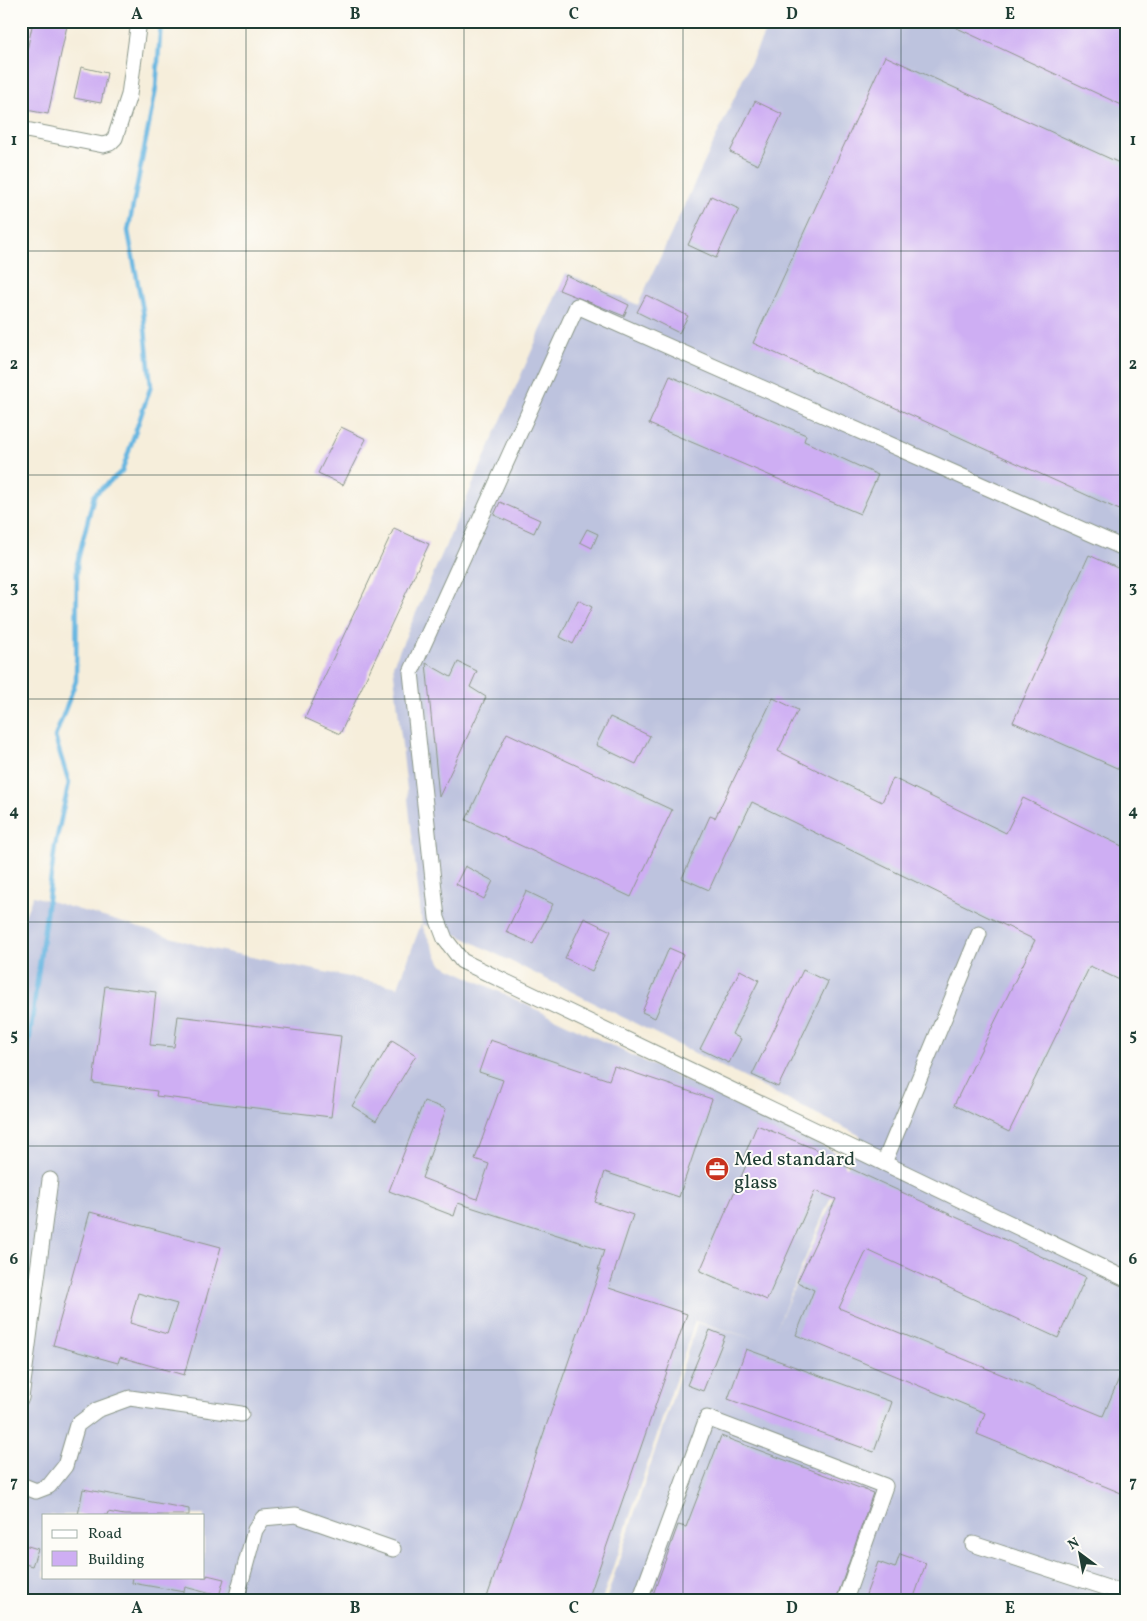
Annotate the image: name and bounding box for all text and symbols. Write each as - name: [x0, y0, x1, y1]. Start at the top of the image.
- text: A: [131, 4, 143, 26]
- text: B: [350, 4, 361, 26]
- text: C: [569, 4, 579, 26]
- text: D: [786, 4, 798, 26]
- text: E: [1005, 4, 1015, 26]
- text: 1: [11, 130, 17, 152]
- text: 1: [1130, 130, 1136, 152]
- text: 2: [10, 354, 18, 376]
- text: 2: [1129, 354, 1137, 376]
- text: 3: [10, 577, 18, 599]
- text: 3: [1129, 577, 1137, 599]
- text: 4: [9, 801, 19, 823]
- text: 4: [1128, 801, 1138, 823]
- text: 5: [10, 1025, 18, 1047]
- text: 5: [1129, 1025, 1137, 1047]
- place label: Med standard glass: [734, 1146, 855, 1197]
- office icon: Med standard glass: [704, 1156, 730, 1182]
- text: 6: [10, 1249, 19, 1271]
- text: 6: [1129, 1249, 1138, 1271]
- text: 7: [10, 1472, 18, 1494]
- text: 7: [1129, 1472, 1137, 1494]
- legend: [42, 1514, 205, 1578]
- text: Road: [88, 1524, 122, 1545]
- north arrow: [1054, 1528, 1104, 1578]
- text: N: [1065, 1533, 1083, 1555]
- text: Building: [88, 1550, 145, 1571]
- text: A: [131, 1598, 143, 1620]
- text: B: [350, 1598, 361, 1620]
- text: C: [569, 1598, 579, 1620]
- text: D: [786, 1598, 798, 1620]
- text: E: [1005, 1598, 1015, 1620]

